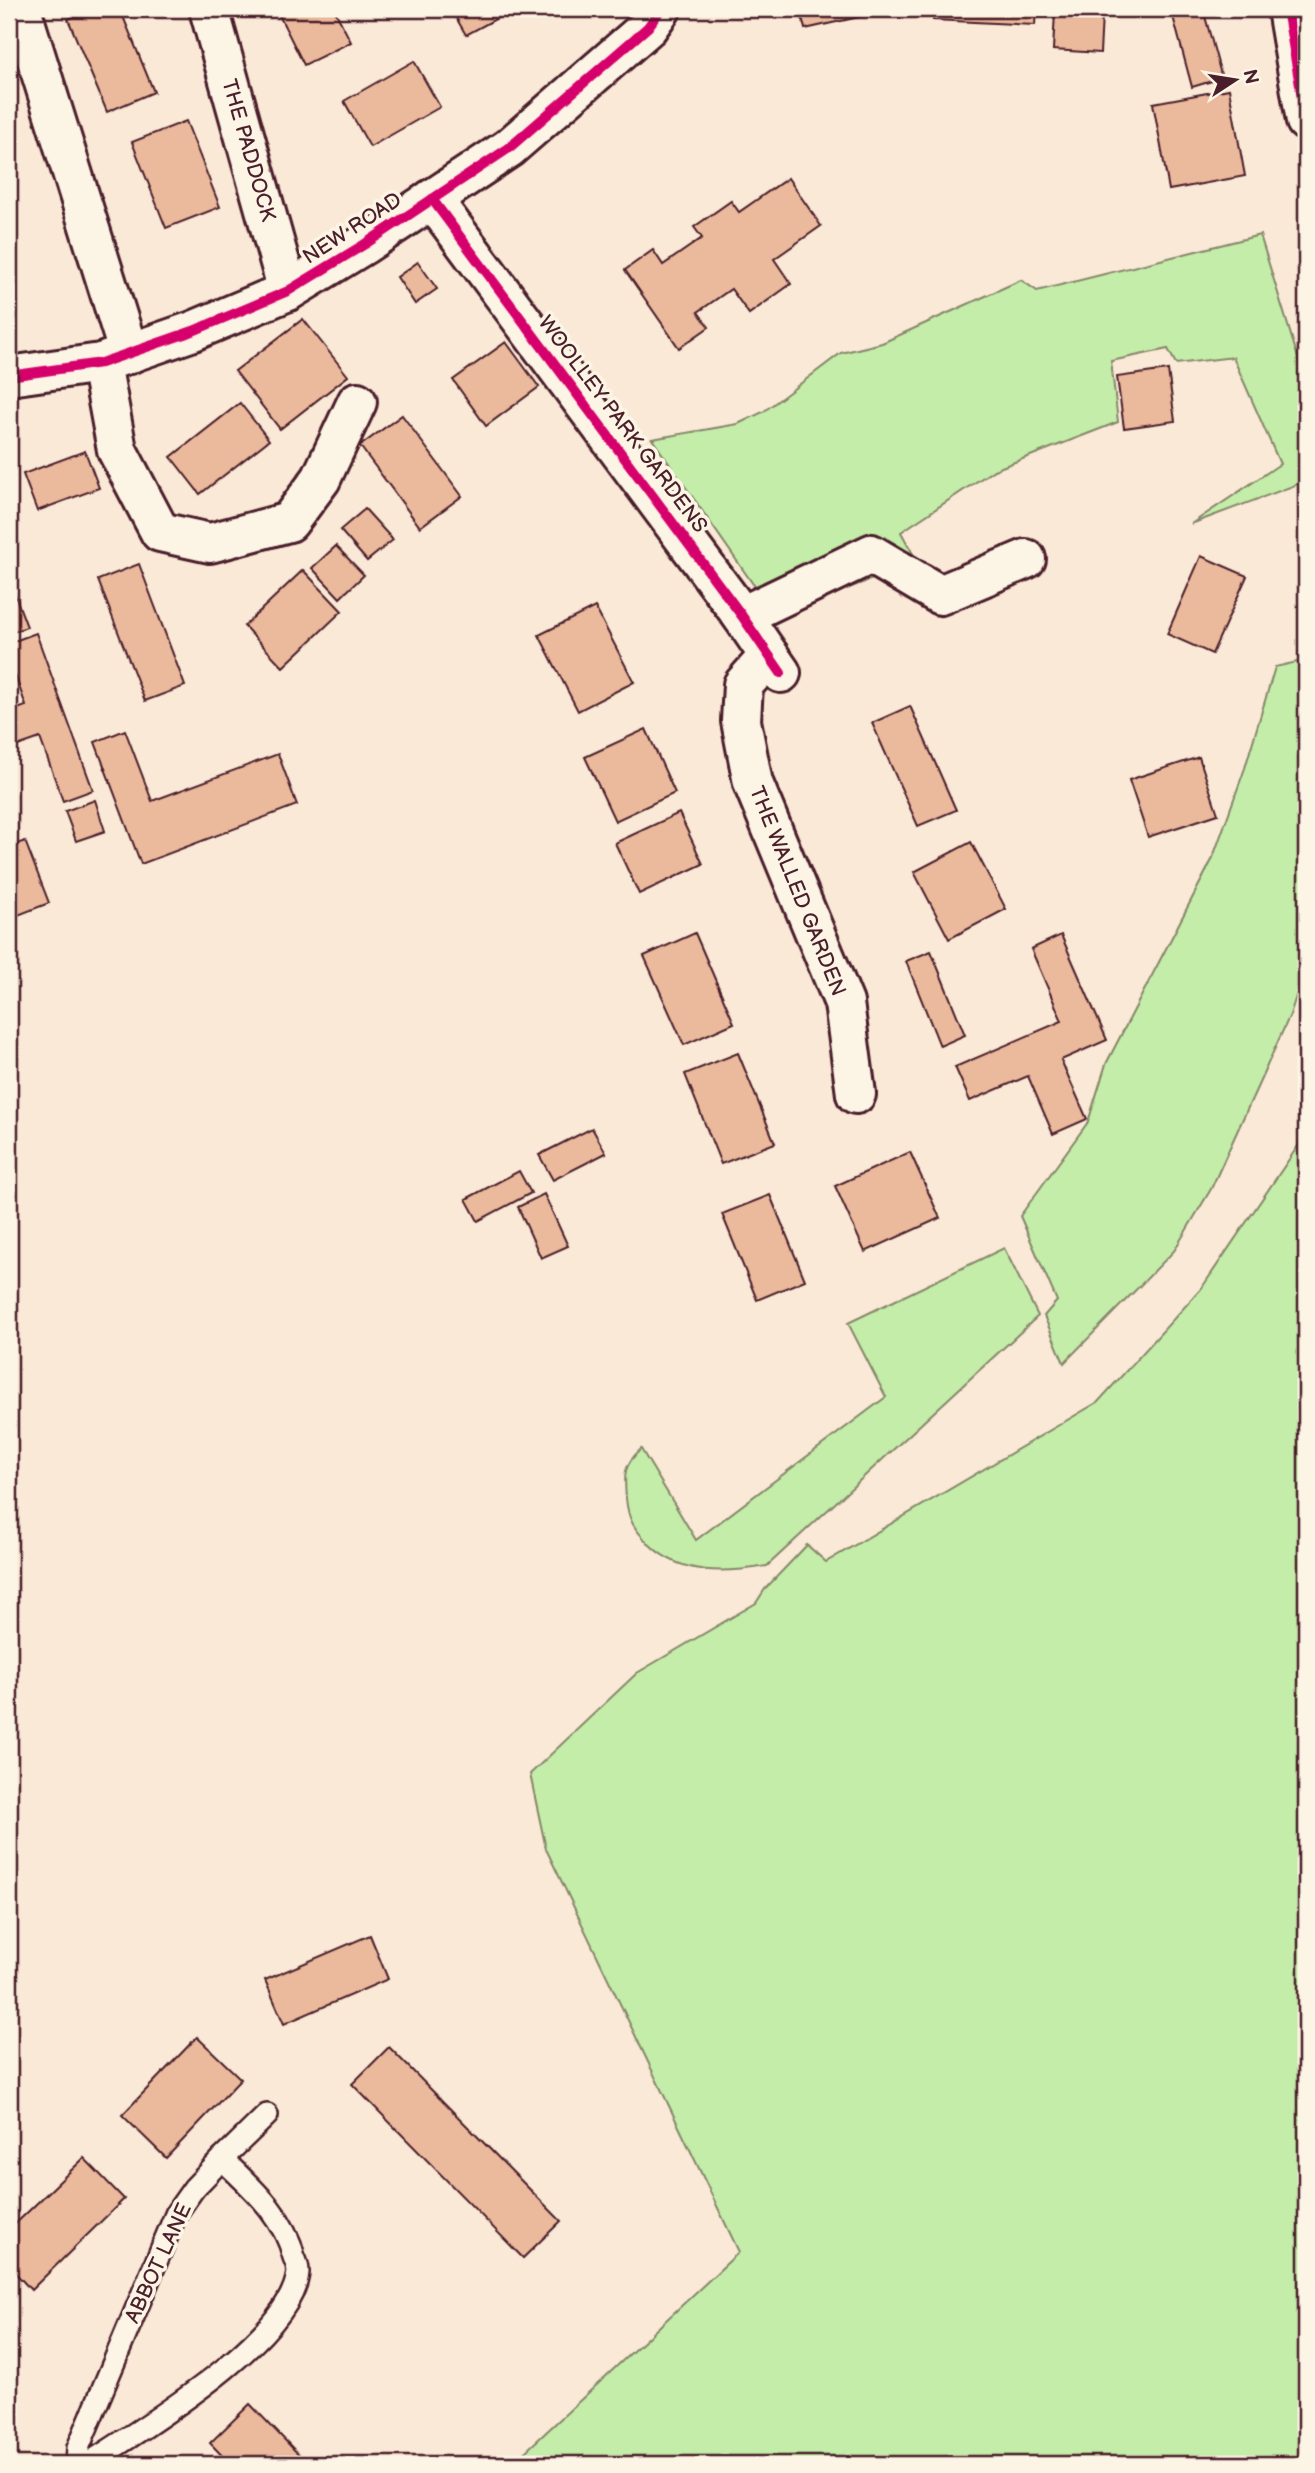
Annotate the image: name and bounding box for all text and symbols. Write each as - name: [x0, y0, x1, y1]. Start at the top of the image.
- north arrow: [1200, 46, 1270, 116]
- text: N: [1237, 67, 1263, 86]
- street label: THE PADDOCK: [216, 76, 281, 225]
- street label: NEW ROAD: [298, 187, 406, 270]
- street label: WOOLLEY PARK GARDENS: [533, 311, 713, 538]
- street label: THE WALLED GARDEN: [744, 783, 851, 1000]
- street label: ABBOT LANE: [120, 2199, 197, 2327]

